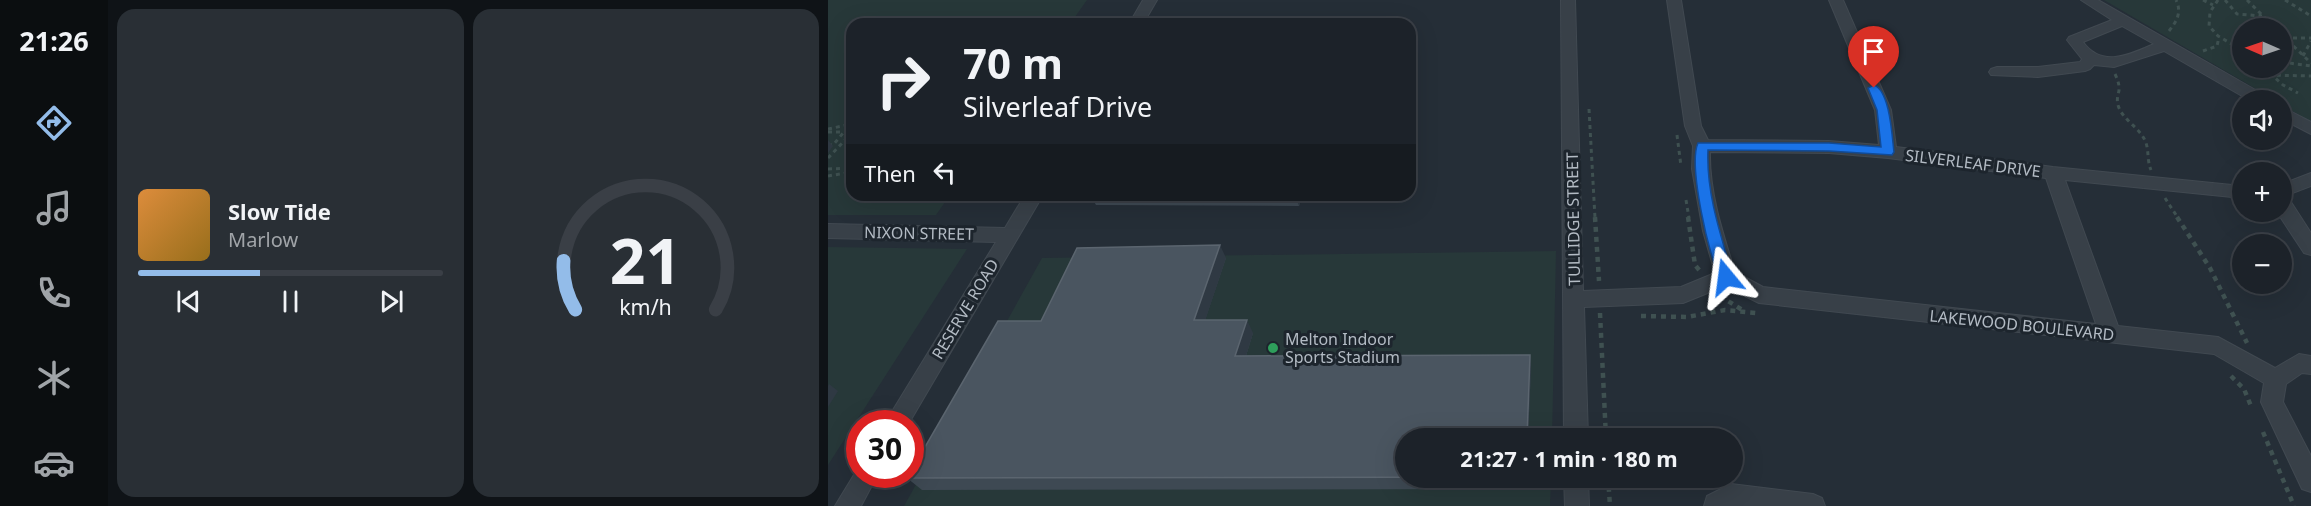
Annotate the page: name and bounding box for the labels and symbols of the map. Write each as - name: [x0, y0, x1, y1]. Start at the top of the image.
- north arrow: [2232, 18, 2292, 78]
- pin: [1848, 26, 1899, 88]
- street label: SILVERLEAF DRIVE: [1904, 144, 2042, 182]
- street label: TULLIDGE STREET: [1561, 152, 1585, 286]
- street label: NIXON STREET: [864, 221, 974, 245]
- position arrow: [1694, 245, 1758, 309]
- street label: RESERVE ROAD: [926, 255, 1004, 363]
- street label: LAKEWOOD BOULEVARD: [1929, 304, 2115, 346]
- place label: Melton Indoor Sports Stadium: [1285, 328, 1400, 368]
- marker: Melton Indoor Sports Stadium: [1266, 341, 1280, 355]
- speed limit sign: 30: [846, 410, 924, 488]

